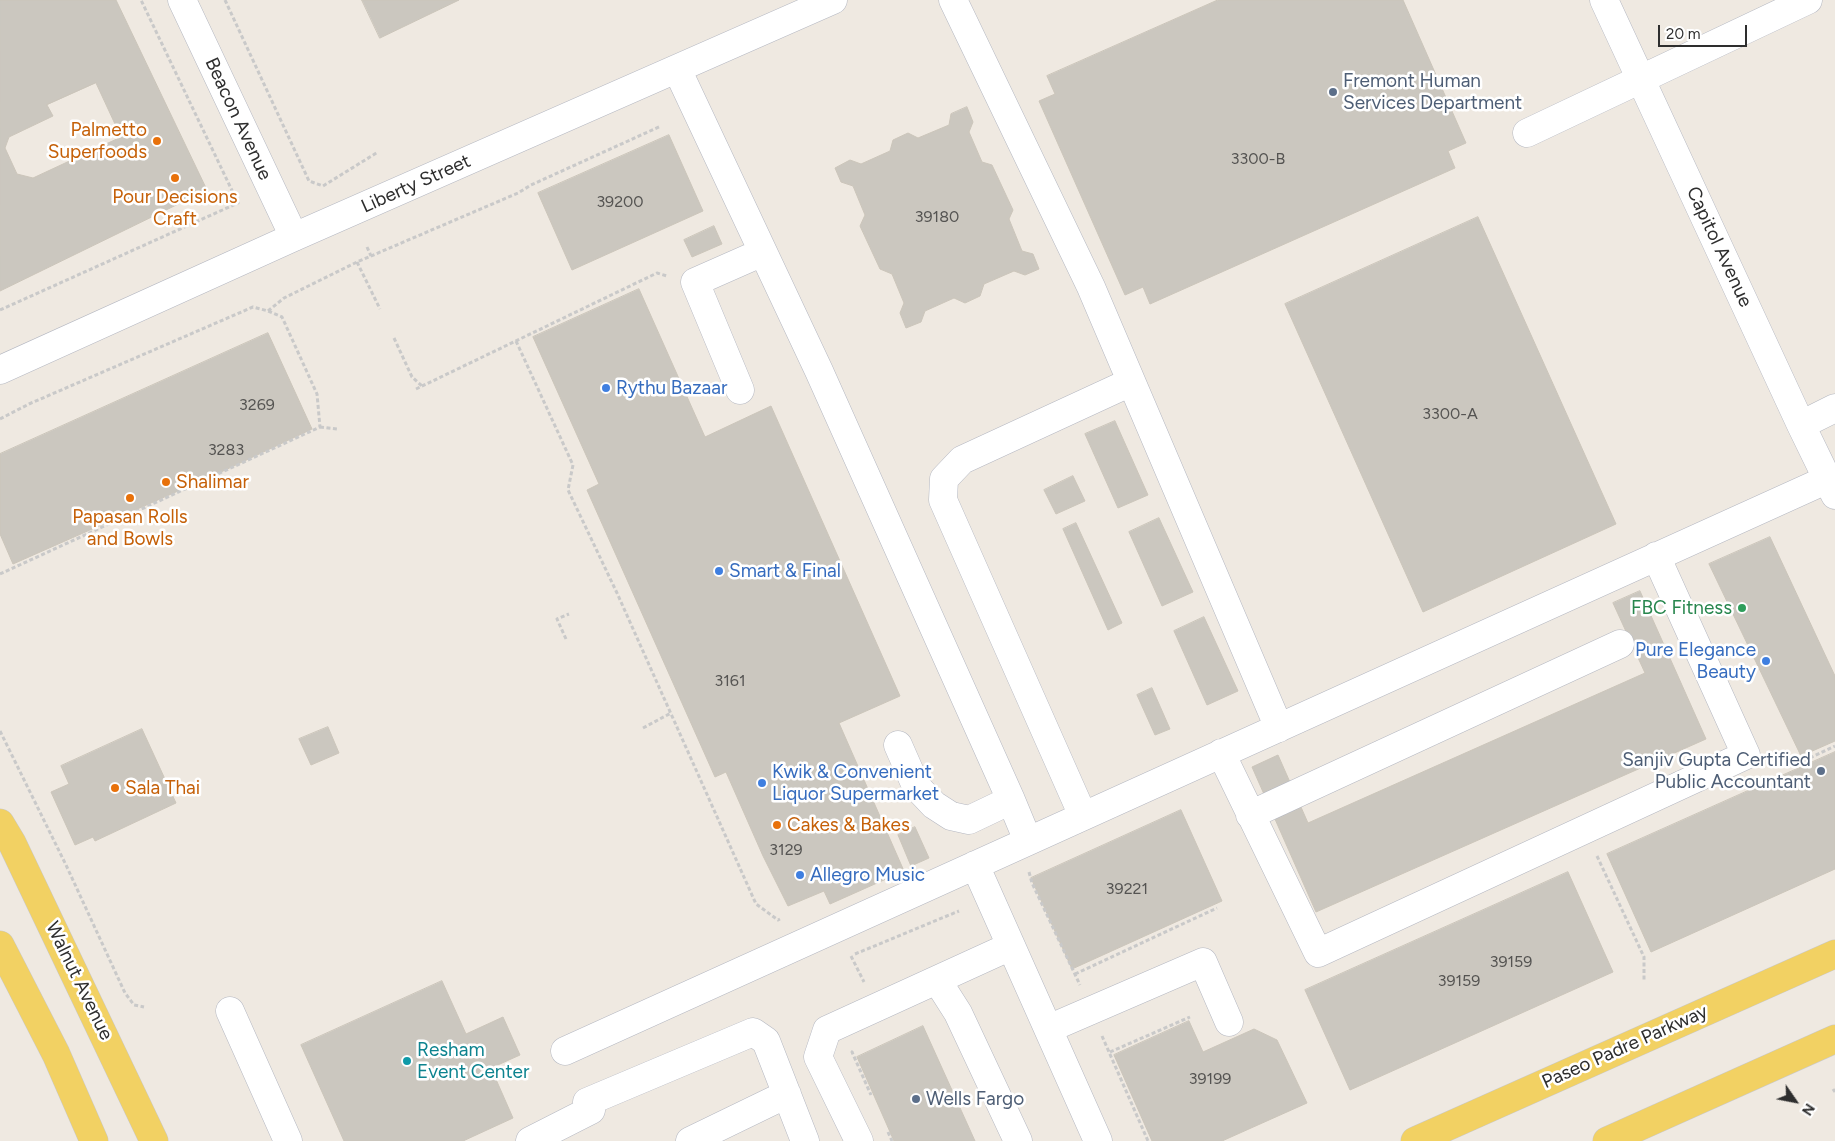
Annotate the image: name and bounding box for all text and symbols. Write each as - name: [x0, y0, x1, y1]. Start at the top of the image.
- scale bar: [1660, 15, 1749, 47]
- text: 20 m: [1666, 25, 1700, 43]
- street label: Beacon Avenue: [200, 54, 276, 184]
- place label: Fremont Human Services Department: [1343, 70, 1522, 114]
- marker: Fremont Human Services Department: [1327, 86, 1339, 98]
- place label: Palmetto Superfoods: [48, 119, 147, 163]
- marker: Palmetto Superfoods: [151, 135, 163, 147]
- house number: 3300-B: [1231, 149, 1285, 169]
- street label: Liberty Street: [358, 150, 474, 218]
- marker: Pour Decisions Craft: [169, 172, 181, 184]
- street label: Capitol Avenue: [1681, 183, 1757, 311]
- place label: Pour Decisions Craft: [112, 186, 238, 230]
- house number: 39200: [596, 192, 644, 212]
- house number: 39180: [915, 207, 959, 227]
- place label: Rythu Bazaar: [616, 377, 727, 399]
- marker: Rythu Bazaar: [600, 382, 612, 394]
- house number: 3269: [239, 395, 275, 415]
- house number: 3300-A: [1422, 404, 1478, 424]
- house number: 3283: [208, 440, 244, 460]
- place label: Shalimar: [176, 471, 249, 493]
- marker: Shalimar: [160, 476, 172, 488]
- marker: Papasan Rolls and Bowls: [124, 492, 136, 504]
- place label: Papasan Rolls and Bowls: [72, 506, 188, 550]
- place label: Smart & Final: [729, 560, 841, 582]
- marker: Smart & Final: [713, 565, 725, 577]
- place label: FBC Fitness: [1631, 597, 1732, 619]
- marker: FBC Fitness: [1736, 602, 1748, 614]
- place label: Pure Elegance Beauty: [1635, 639, 1756, 683]
- marker: Pure Elegance Beauty: [1760, 655, 1772, 667]
- house number: 3161: [715, 671, 745, 691]
- place label: Sanjiv Gupta Certified Public Accountant: [1622, 749, 1811, 793]
- place label: Kwik & Convenient Liquor Supermarket: [772, 761, 939, 805]
- marker: Sanjiv Gupta Certified Public Accountant: [1815, 765, 1827, 777]
- place label: Sala Thai: [125, 777, 200, 799]
- marker: Kwik & Convenient Liquor Supermarket: [756, 777, 768, 789]
- marker: Sala Thai: [109, 782, 121, 794]
- place label: Cakes & Bakes: [787, 814, 910, 836]
- marker: Cakes & Bakes: [771, 819, 783, 831]
- house number: 3129: [769, 840, 803, 860]
- place label: Allegro Music: [810, 864, 925, 886]
- marker: Allegro Music: [794, 869, 806, 881]
- house number: 39221: [1106, 879, 1148, 899]
- street label: Walnut Avenue: [41, 918, 117, 1044]
- house number: 39159: [1490, 952, 1532, 972]
- house number: 39159: [1438, 971, 1480, 991]
- street label: Paseo Padre Parkway: [1539, 1000, 1711, 1094]
- place label: Resham Event Center: [417, 1039, 529, 1083]
- marker: Resham Event Center: [401, 1055, 413, 1067]
- house number: 39199: [1189, 1069, 1231, 1089]
- north arrow: [1770, 1076, 1820, 1126]
- place label: Wells Fargo: [926, 1088, 1024, 1110]
- marker: Wells Fargo: [910, 1093, 922, 1105]
- text: N: [1798, 1100, 1818, 1119]

